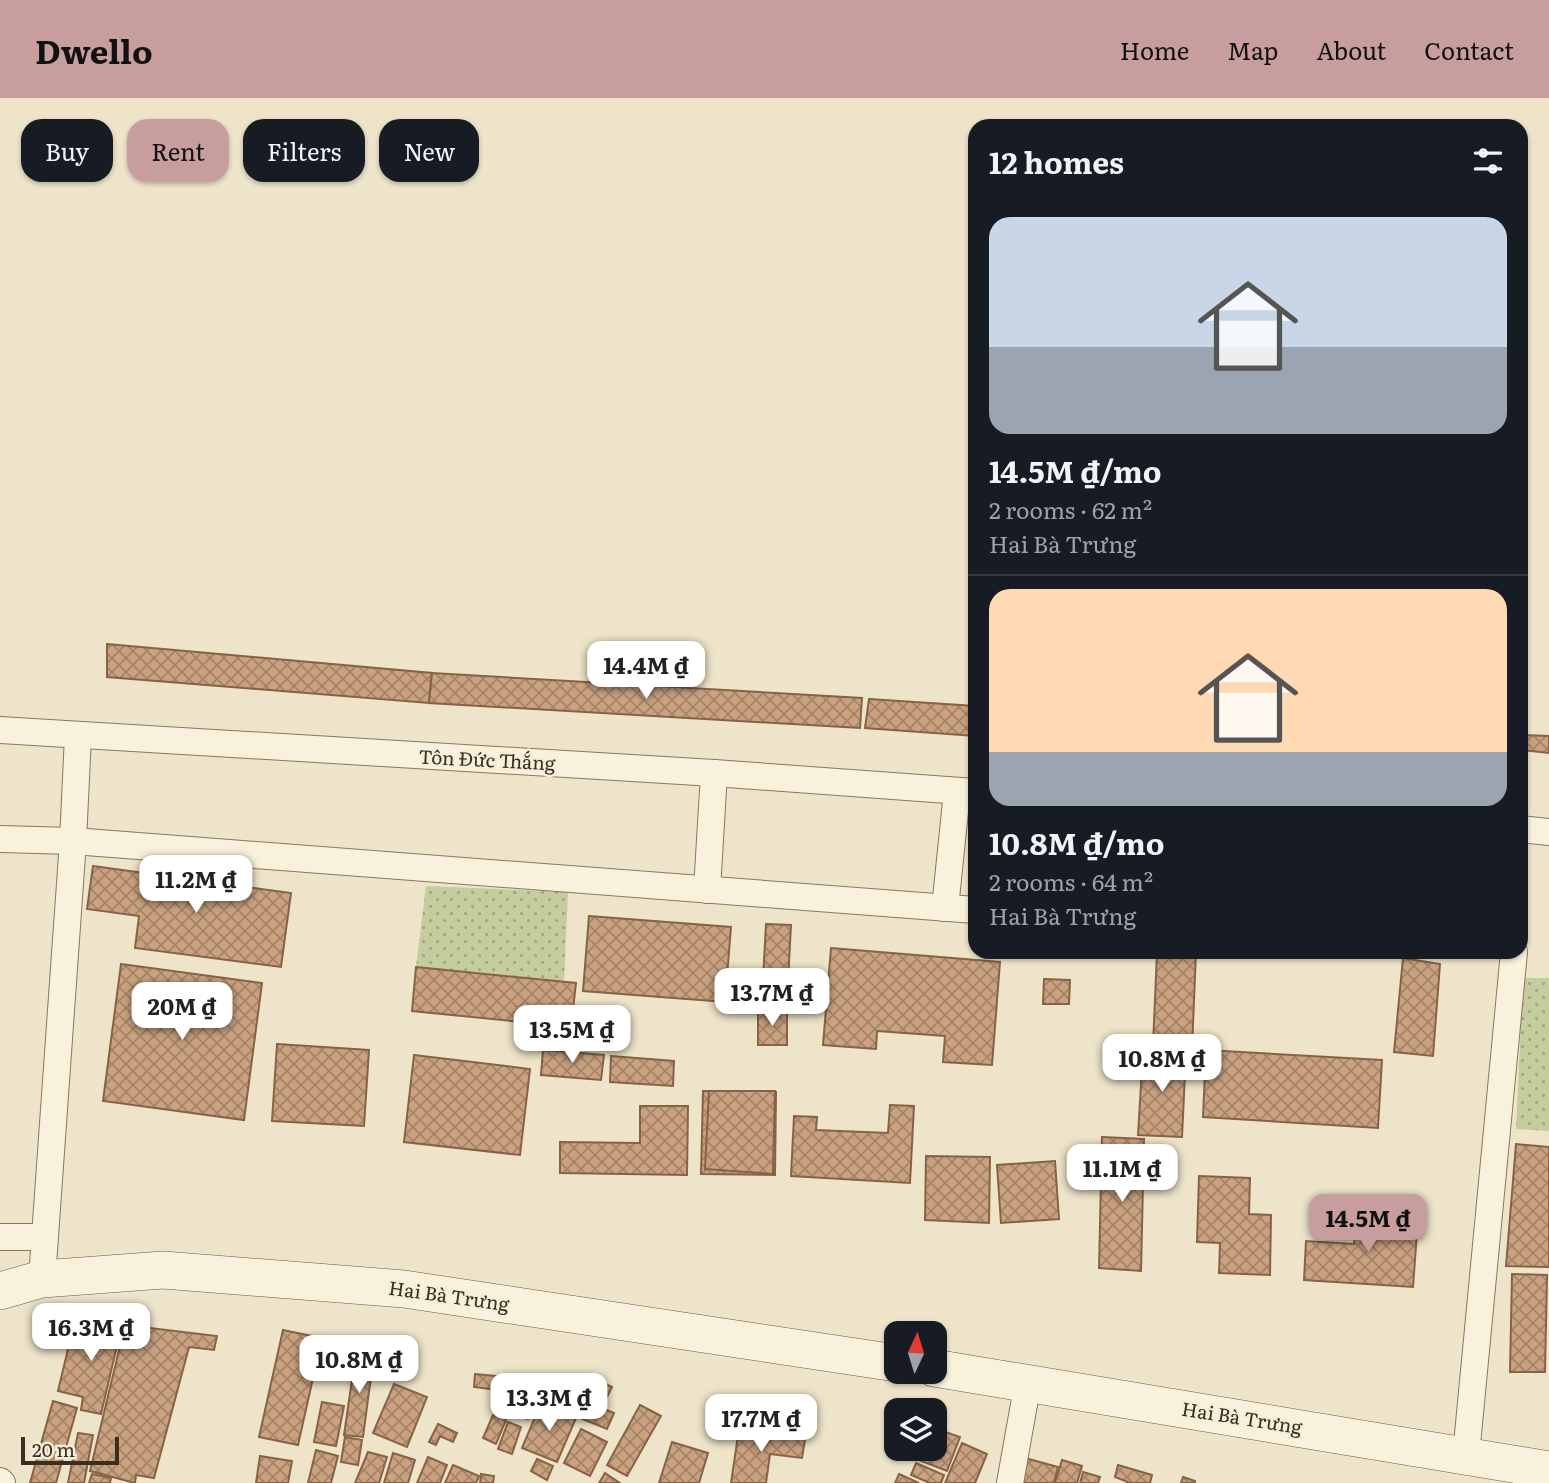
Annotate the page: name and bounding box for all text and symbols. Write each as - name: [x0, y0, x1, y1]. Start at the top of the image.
- text: Dwello: [35, 25, 153, 74]
- text: Home: [1120, 32, 1189, 67]
- text: Map: [1227, 32, 1278, 67]
- text: About: [1316, 32, 1386, 67]
- text: Contact: [1424, 32, 1514, 67]
- chip: Buy: [21, 119, 113, 182]
- chip: Rent: [127, 119, 229, 182]
- chip: Filters: [243, 119, 365, 182]
- chip: New: [379, 119, 479, 182]
- text: 12 homes: [989, 139, 1124, 183]
- icon: filters: [1469, 142, 1507, 180]
- icon: home: [1185, 263, 1311, 389]
- text: 14.5M ₫/mo: [989, 448, 1162, 492]
- text: 2 rooms · 62 m²: [989, 492, 1152, 526]
- text: Hai Bà Trưng: [989, 526, 1136, 560]
- icon: home: [1185, 635, 1311, 761]
- pin: 14.4M ₫: [581, 642, 711, 701]
- text: 14.4M ₫: [603, 647, 689, 681]
- street label: Tôn Đức Thắng: [418, 741, 557, 777]
- text: 10.8M ₫/mo: [989, 820, 1164, 864]
- pin: 11.2M ₫: [131, 856, 261, 915]
- text: 11.2M ₫: [155, 861, 237, 895]
- text: 2 rooms · 64 m²: [989, 864, 1153, 898]
- text: Hai Bà Trưng: [989, 898, 1136, 932]
- pin: 13.7M ₫: [707, 968, 837, 1028]
- text: 13.7M ₫: [730, 974, 814, 1008]
- pin: 20M ₫: [133, 982, 231, 1042]
- text: 20M ₫: [148, 988, 216, 1022]
- pin: 13.5M ₫: [507, 1006, 637, 1065]
- text: 13.5M ₫: [530, 1011, 614, 1045]
- pin: 10.8M ₫: [1097, 1034, 1227, 1094]
- text: 10.8M ₫: [1118, 1040, 1206, 1074]
- pin: 11.1M ₫: [1057, 1144, 1187, 1204]
- text: 11.1M ₫: [1083, 1150, 1161, 1184]
- pin: 14.5M ₫: [1303, 1194, 1433, 1254]
- text: 14.5M ₫: [1326, 1200, 1410, 1234]
- street label: Hai Bà Trưng: [387, 1273, 512, 1317]
- pin: 16.3M ₫: [26, 1304, 156, 1363]
- text: 16.3M ₫: [48, 1309, 134, 1343]
- north arrow: [884, 1321, 947, 1384]
- map controls: [884, 1321, 947, 1461]
- pin: 10.8M ₫: [294, 1336, 424, 1395]
- text: 10.8M ₫: [315, 1341, 403, 1375]
- pin: 13.3M ₫: [484, 1374, 614, 1433]
- text: 13.3M ₫: [506, 1379, 592, 1413]
- pin: 17.7M ₫: [696, 1394, 826, 1454]
- street label: Hai Bà Trưng: [1180, 1394, 1305, 1440]
- button: layers: [884, 1398, 947, 1461]
- text: 17.7M ₫: [721, 1400, 801, 1434]
- scale bar: [21, 1434, 119, 1466]
- text: 20 m: [32, 1435, 75, 1463]

